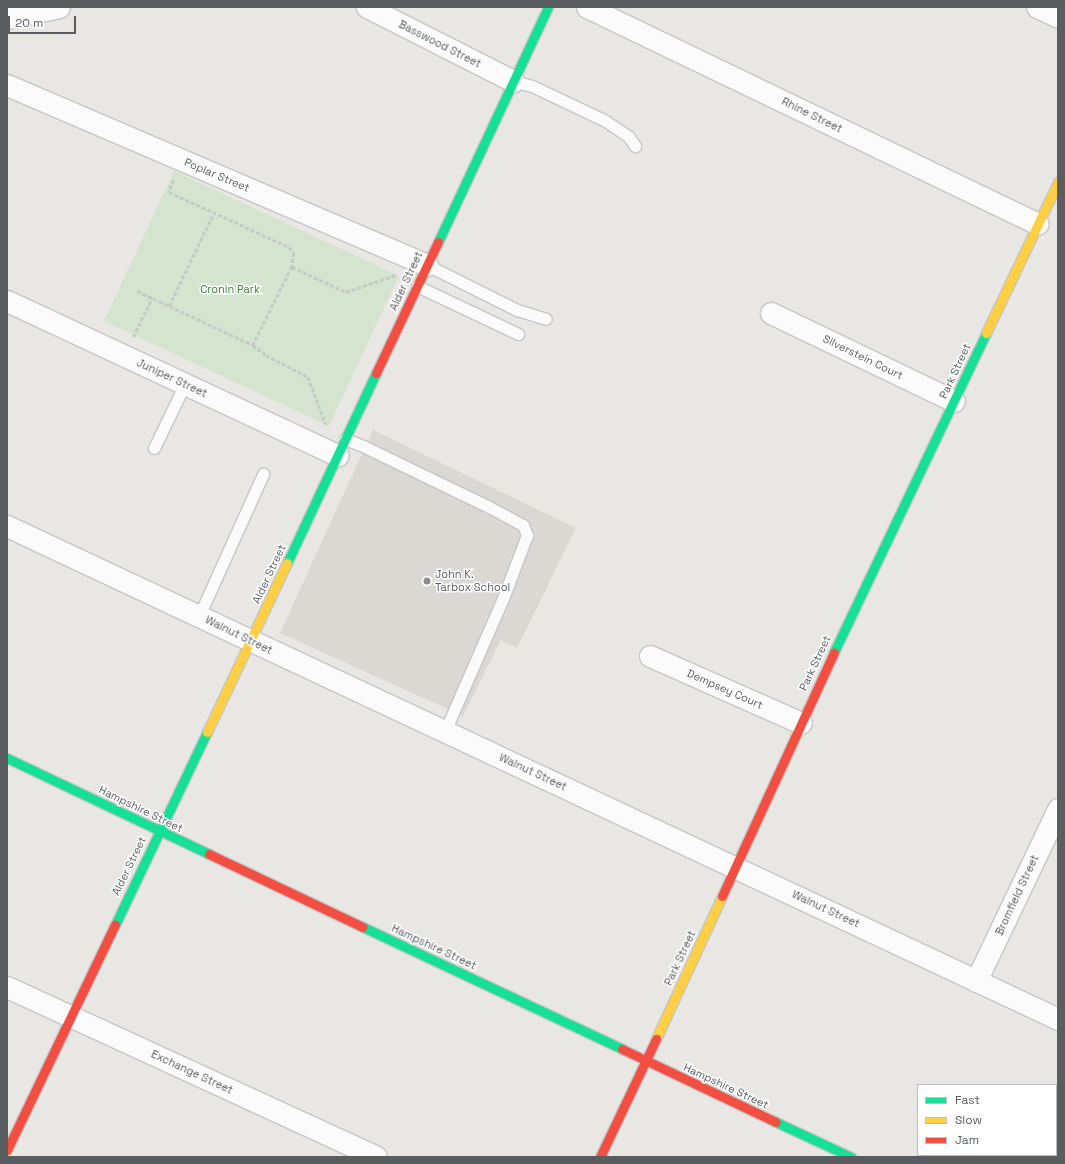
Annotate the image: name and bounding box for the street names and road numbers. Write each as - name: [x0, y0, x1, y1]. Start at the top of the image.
- street label: Basswood Street: [397, 17, 483, 71]
- street label: Rhine Street: [779, 95, 845, 135]
- street label: Poplar Street: [182, 155, 252, 195]
- street label: Alder Street: [387, 249, 425, 313]
- street label: Silverstein Court: [821, 332, 905, 382]
- street label: Park Street: [936, 341, 974, 401]
- street label: Juniper Street: [134, 356, 210, 400]
- street label: Alder Street: [250, 542, 288, 606]
- street label: Walnut Street: [203, 613, 275, 657]
- street label: Park Street: [796, 633, 834, 693]
- street label: Dempsey Court: [685, 666, 765, 712]
- street label: Walnut Street: [497, 751, 569, 793]
- street label: Hampshire Street: [97, 783, 185, 835]
- street label: Alder Street: [109, 834, 149, 898]
- street label: Bromfield Street: [993, 853, 1041, 937]
- street label: Walnut Street: [790, 888, 862, 930]
- street label: Hampshire Street: [389, 922, 479, 972]
- street label: Park Street: [661, 928, 699, 988]
- street label: Exchange Street: [149, 1047, 235, 1097]
- street label: Hampshire Street: [681, 1061, 771, 1111]

